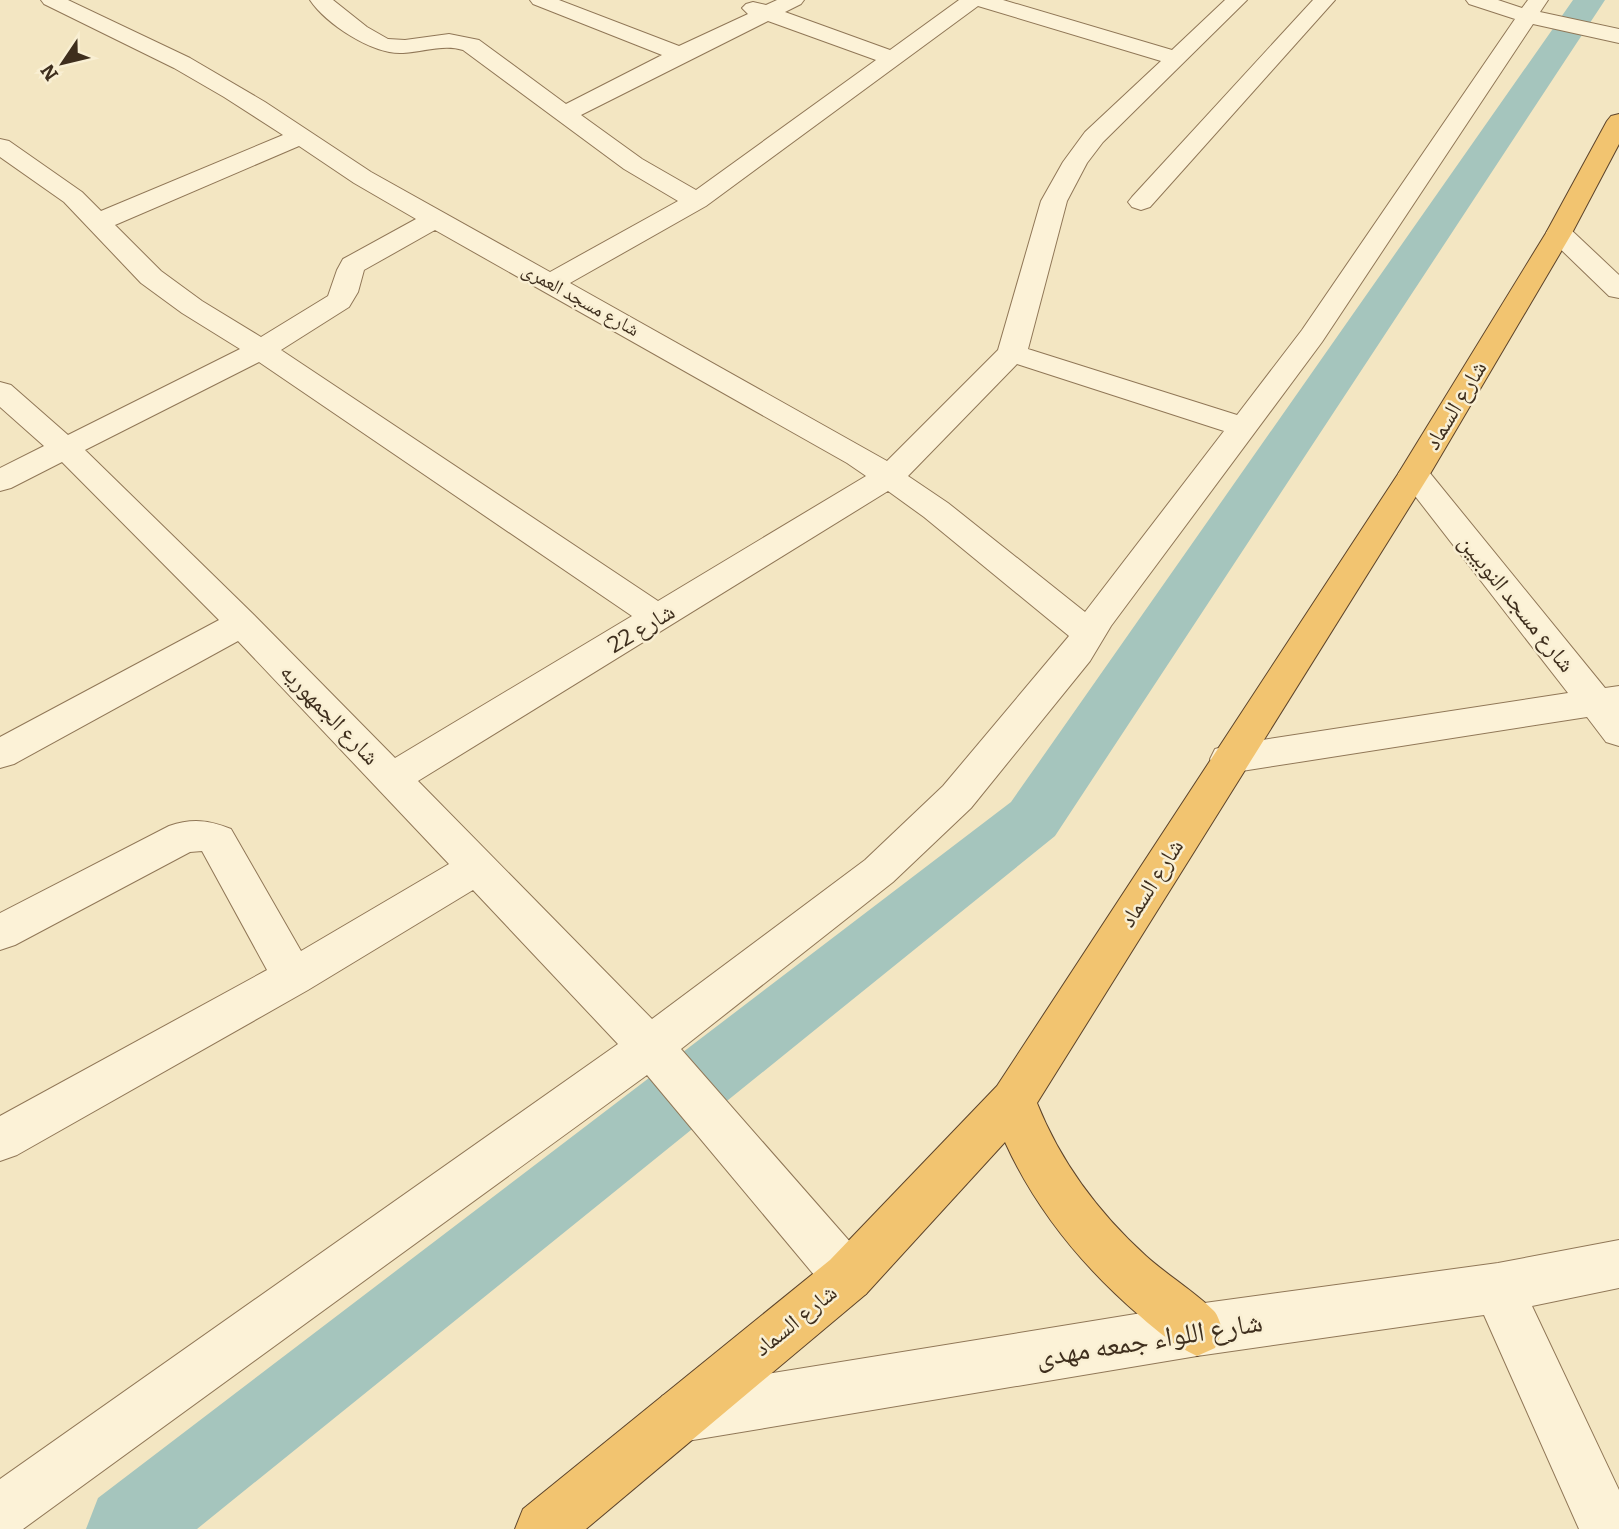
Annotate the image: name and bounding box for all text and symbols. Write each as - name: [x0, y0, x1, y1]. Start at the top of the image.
- north arrow: [28, 28, 98, 98]
- text: N: [36, 60, 63, 85]
- street label: شارع مسجد العمرى: [518, 258, 643, 341]
- street label: شارع السماد: [1418, 355, 1493, 455]
- street label: شارع مسجد النوبيين: [1452, 528, 1581, 678]
- street label: شارع 22: [602, 597, 680, 660]
- street label: شارع الجمهوريه: [274, 657, 385, 771]
- street label: شارع السماد: [1113, 834, 1190, 933]
- street label: شارع السماد: [748, 1278, 843, 1363]
- street label: شارع اللواء جمعه مهدى: [1033, 1305, 1265, 1375]

